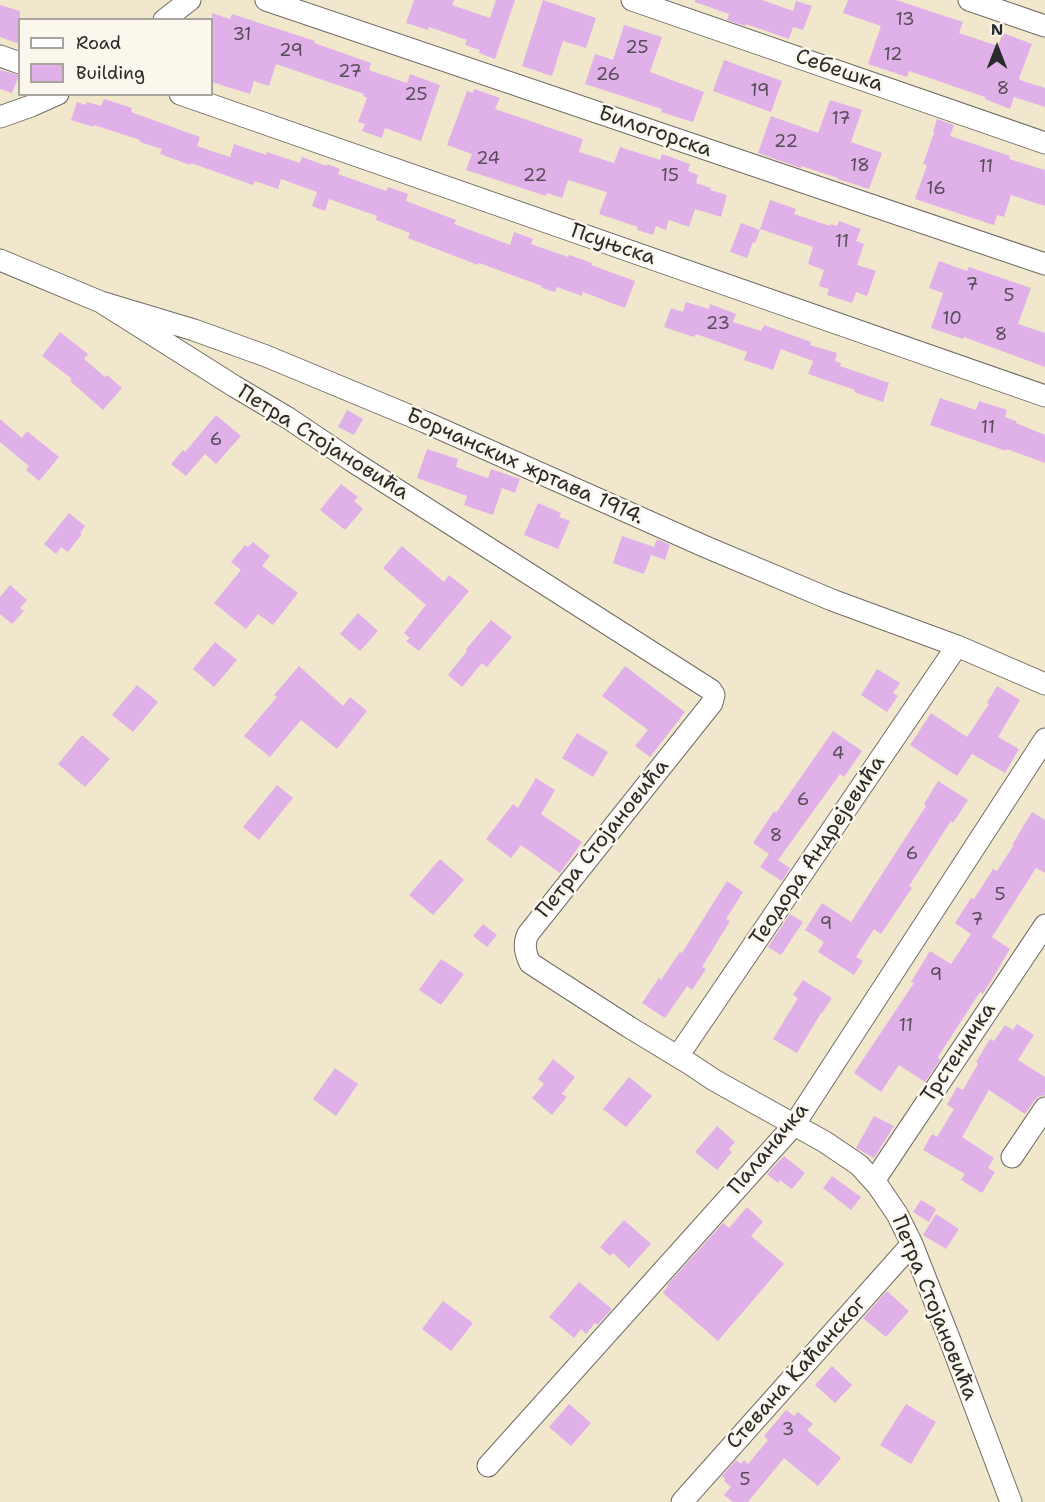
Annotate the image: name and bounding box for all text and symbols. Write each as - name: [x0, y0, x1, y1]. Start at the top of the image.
- house number: 13: [895, 9, 915, 31]
- legend: [18, 18, 213, 96]
- north arrow: [967, 18, 1027, 78]
- text: N: [991, 19, 1003, 40]
- house number: 31: [232, 24, 252, 46]
- text: Road: [76, 31, 121, 55]
- house number: 25: [625, 37, 649, 59]
- house number: 29: [279, 40, 303, 62]
- street label: Себешка: [792, 44, 886, 98]
- house number: 12: [883, 44, 903, 66]
- text: Building: [76, 61, 145, 85]
- house number: 27: [338, 61, 362, 83]
- house number: 26: [596, 64, 620, 86]
- house number: 8: [997, 78, 1009, 100]
- house number: 19: [750, 80, 770, 102]
- house number: 25: [404, 84, 428, 106]
- street label: Билогорска: [595, 101, 715, 163]
- house number: 17: [831, 108, 851, 130]
- house number: 22: [774, 131, 798, 153]
- house number: 24: [476, 148, 500, 170]
- house number: 18: [850, 155, 870, 177]
- house number: 11: [979, 156, 993, 178]
- house number: 22: [523, 165, 547, 187]
- house number: 15: [661, 165, 679, 187]
- house number: 16: [926, 178, 946, 200]
- street label: Псуњска: [567, 219, 659, 271]
- house number: 11: [835, 231, 849, 253]
- house number: 7: [966, 274, 978, 296]
- house number: 5: [1003, 285, 1015, 307]
- house number: 10: [942, 308, 962, 330]
- house number: 23: [706, 313, 730, 335]
- house number: 8: [995, 324, 1007, 346]
- street label: Петра Стојановића: [233, 380, 413, 506]
- street label: Борчанских жртава 1914.: [402, 403, 648, 531]
- house number: 11: [981, 417, 995, 439]
- house number: 6: [210, 429, 222, 451]
- house number: 4: [832, 743, 844, 765]
- street label: Теодора Андрејевића: [745, 751, 891, 951]
- street label: Петра Стојановића: [531, 755, 675, 923]
- house number: 6: [797, 789, 809, 811]
- house number: 8: [770, 825, 782, 847]
- house number: 6: [906, 843, 918, 865]
- house number: 5: [994, 884, 1006, 906]
- house number: 7: [971, 909, 983, 931]
- house number: 9: [820, 913, 832, 935]
- house number: 9: [930, 964, 942, 986]
- street label: Трстеничка: [916, 998, 1002, 1108]
- house number: 11: [899, 1015, 913, 1037]
- street label: Паланачка: [723, 1098, 815, 1200]
- street label: Петра Стојановића: [885, 1212, 983, 1404]
- street label: Стевана Каћанског: [722, 1291, 872, 1455]
- house number: 3: [782, 1419, 794, 1441]
- house number: 5: [739, 1469, 751, 1491]

